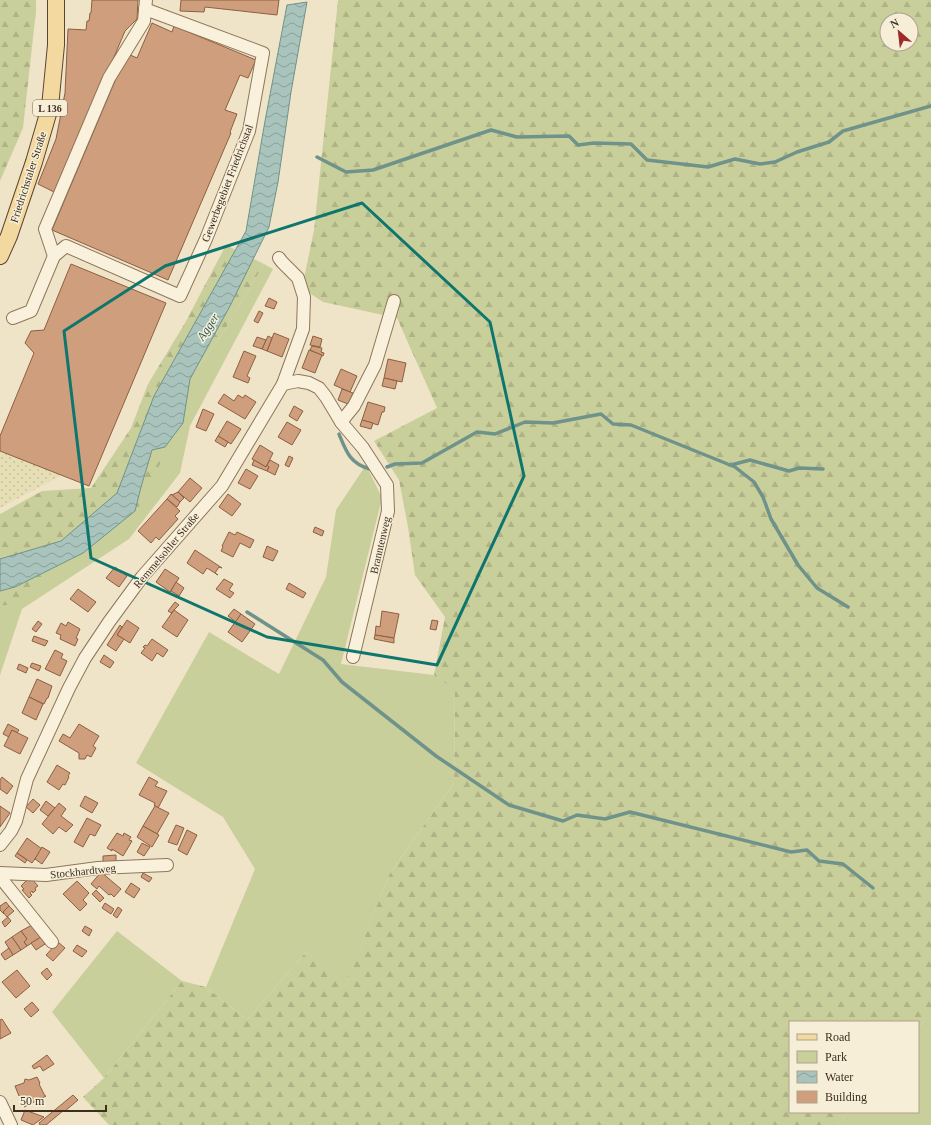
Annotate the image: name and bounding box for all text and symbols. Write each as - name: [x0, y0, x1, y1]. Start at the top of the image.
- north arrow: [879, 12, 919, 52]
- text: N: [888, 16, 901, 30]
- road number: L 136: [33, 100, 67, 116]
- street label: Gewerbegebiet Friedrichstal: [199, 123, 255, 243]
- street label: Friedrichstaler Straße: [8, 130, 48, 224]
- water label: Agger: [194, 311, 222, 344]
- street label: Remmelsohler Straße: [131, 510, 201, 590]
- street label: Branntenweg: [368, 515, 393, 575]
- street label: Stockhardtweg: [50, 862, 117, 880]
- legend: [789, 1021, 919, 1113]
- text: Road: [825, 1030, 850, 1044]
- text: Park: [825, 1050, 847, 1064]
- text: Water: [825, 1070, 853, 1084]
- scale bar: [14, 1087, 106, 1113]
- text: Building: [825, 1090, 867, 1104]
- text: 50 m: [20, 1094, 45, 1108]

